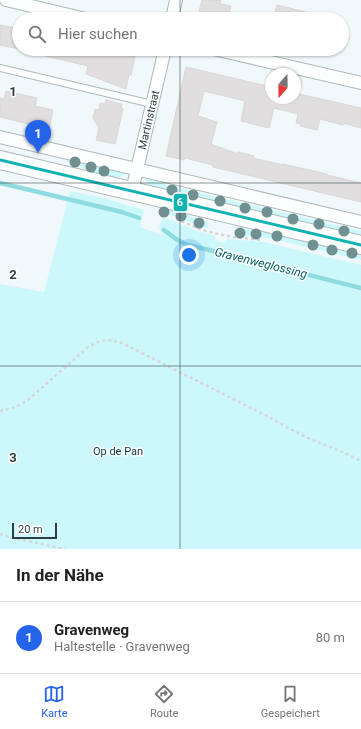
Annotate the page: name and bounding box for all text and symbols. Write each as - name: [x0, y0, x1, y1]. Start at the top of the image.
- search box: [12, 12, 349, 56]
- icon: search: [26, 23, 48, 45]
- text: Hier suchen: [58, 25, 137, 43]
- north arrow: [265, 68, 301, 104]
- text: 1: [9, 84, 17, 99]
- street label: Martinstraat: [136, 89, 162, 151]
- pin: 1: [25, 120, 51, 153]
- line badge: 6: [173, 193, 188, 212]
- text: 6: [177, 196, 183, 209]
- your location: [179, 245, 199, 265]
- water label: Gravenweglossing: [213, 245, 309, 281]
- text: 2: [9, 267, 17, 282]
- park label: Op de Pan: [93, 445, 143, 458]
- text: 3: [9, 450, 17, 465]
- scale bar: [12, 521, 57, 540]
- text: 20 m: [18, 523, 43, 536]
- text: In der Nähe: [16, 565, 104, 585]
- text: Gravenweg: [54, 621, 129, 639]
- text: 1: [25, 630, 33, 645]
- text: 80 m: [316, 630, 345, 645]
- text: Haltestelle · Gravenweg: [54, 639, 190, 654]
- tab: Karte: [41, 683, 68, 720]
- tab: Route: [150, 683, 178, 720]
- tab: Gespeichert: [261, 683, 320, 720]

